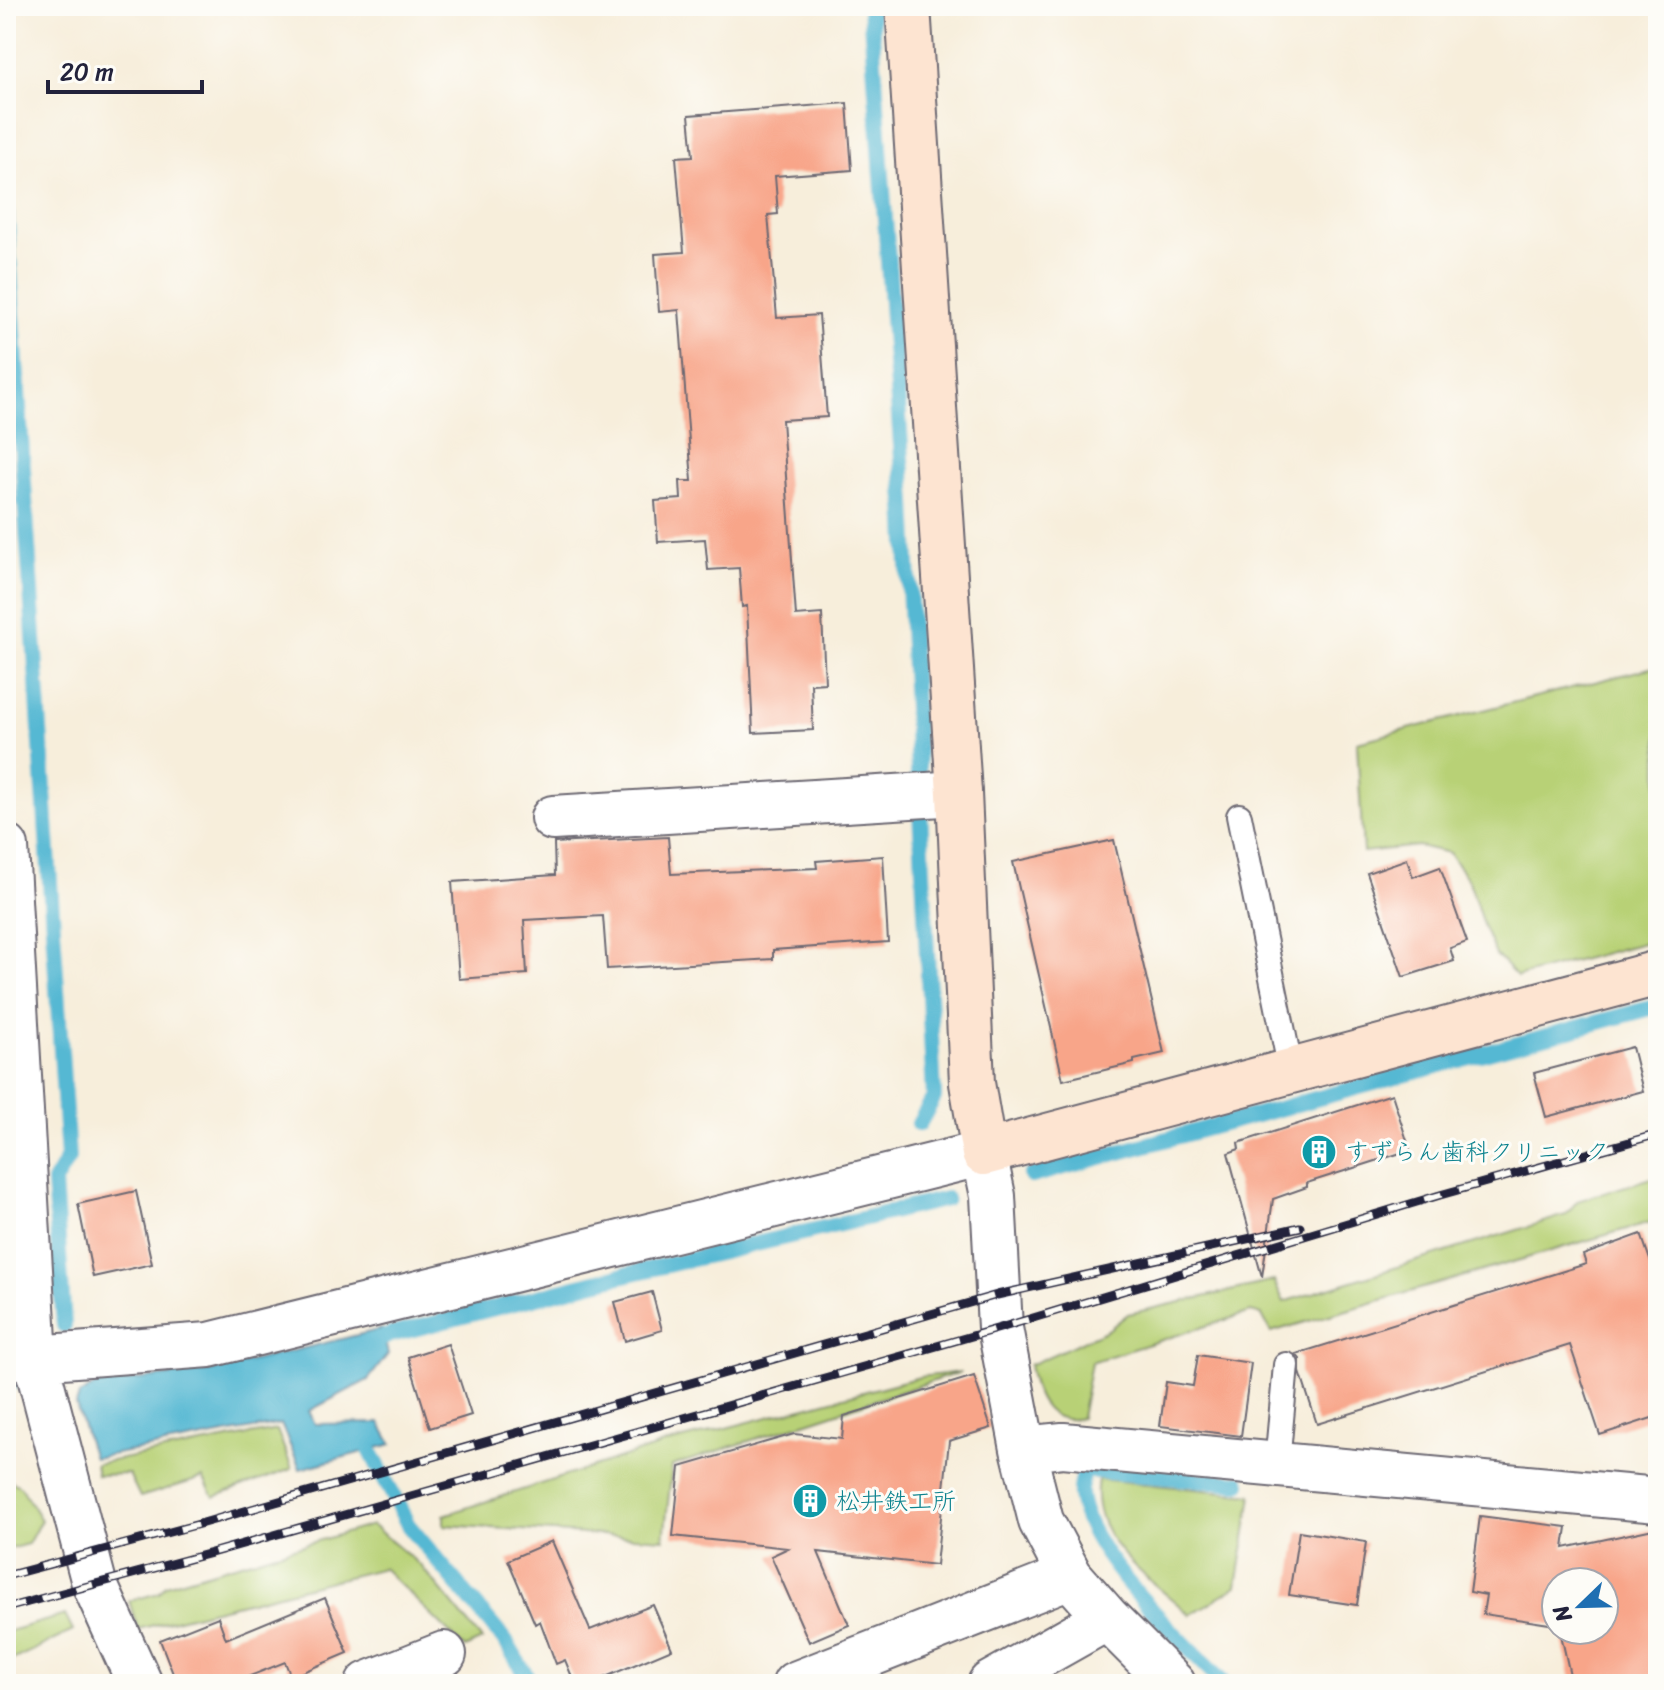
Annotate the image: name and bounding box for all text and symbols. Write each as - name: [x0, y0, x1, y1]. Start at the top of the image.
- scale bar: [48, 44, 202, 94]
- text: 20 m: [60, 51, 114, 93]
- place label: すずらん歯科クリニック: [1345, 1131, 1609, 1173]
- building icon: すずらん歯科クリニック: [1300, 1133, 1338, 1171]
- place label: 松井鉄工所: [836, 1480, 956, 1522]
- building icon: 松井鉄工所: [791, 1482, 829, 1520]
- north arrow: [1540, 1566, 1620, 1646]
- text: N: [1541, 1598, 1583, 1629]

